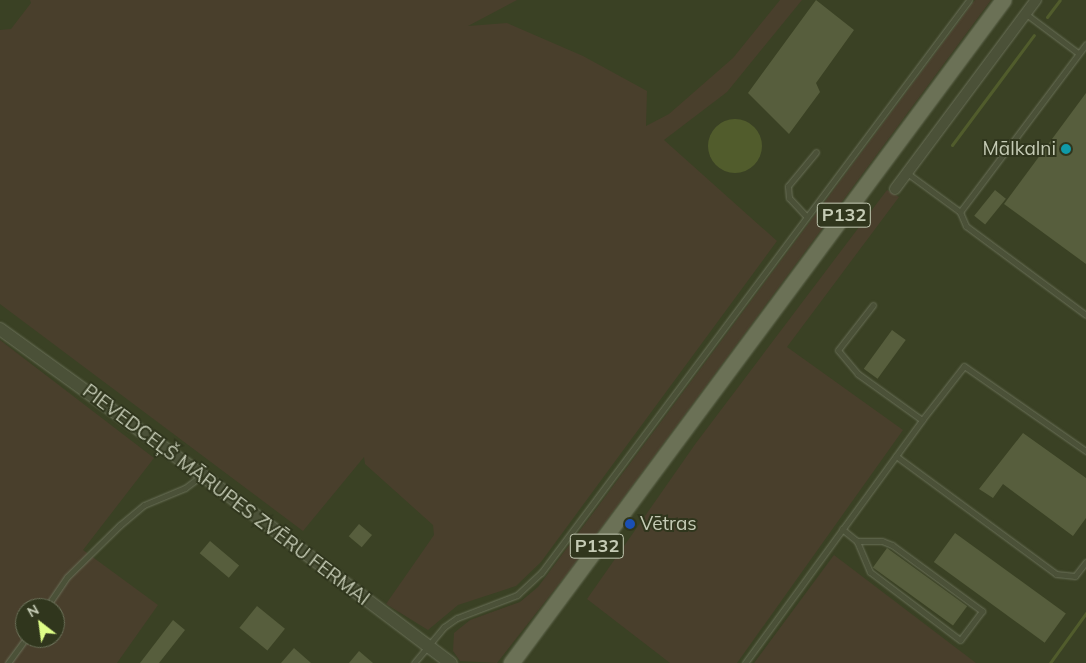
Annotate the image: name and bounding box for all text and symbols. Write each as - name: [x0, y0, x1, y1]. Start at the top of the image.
- place label: Mālkalni: [983, 138, 1056, 160]
- marker: Mālkalni: [1060, 143, 1072, 155]
- road number: P132: [816, 200, 872, 230]
- street label: PIEVEDCEĻŠ MĀRUPES ZVĒRU FERMAI: [78, 380, 374, 610]
- place label: Vētras: [640, 513, 697, 535]
- marker: Vētras: [624, 518, 636, 530]
- road number: P132: [570, 530, 624, 562]
- north arrow: [15, 598, 65, 648]
- text: N: [24, 600, 42, 621]

